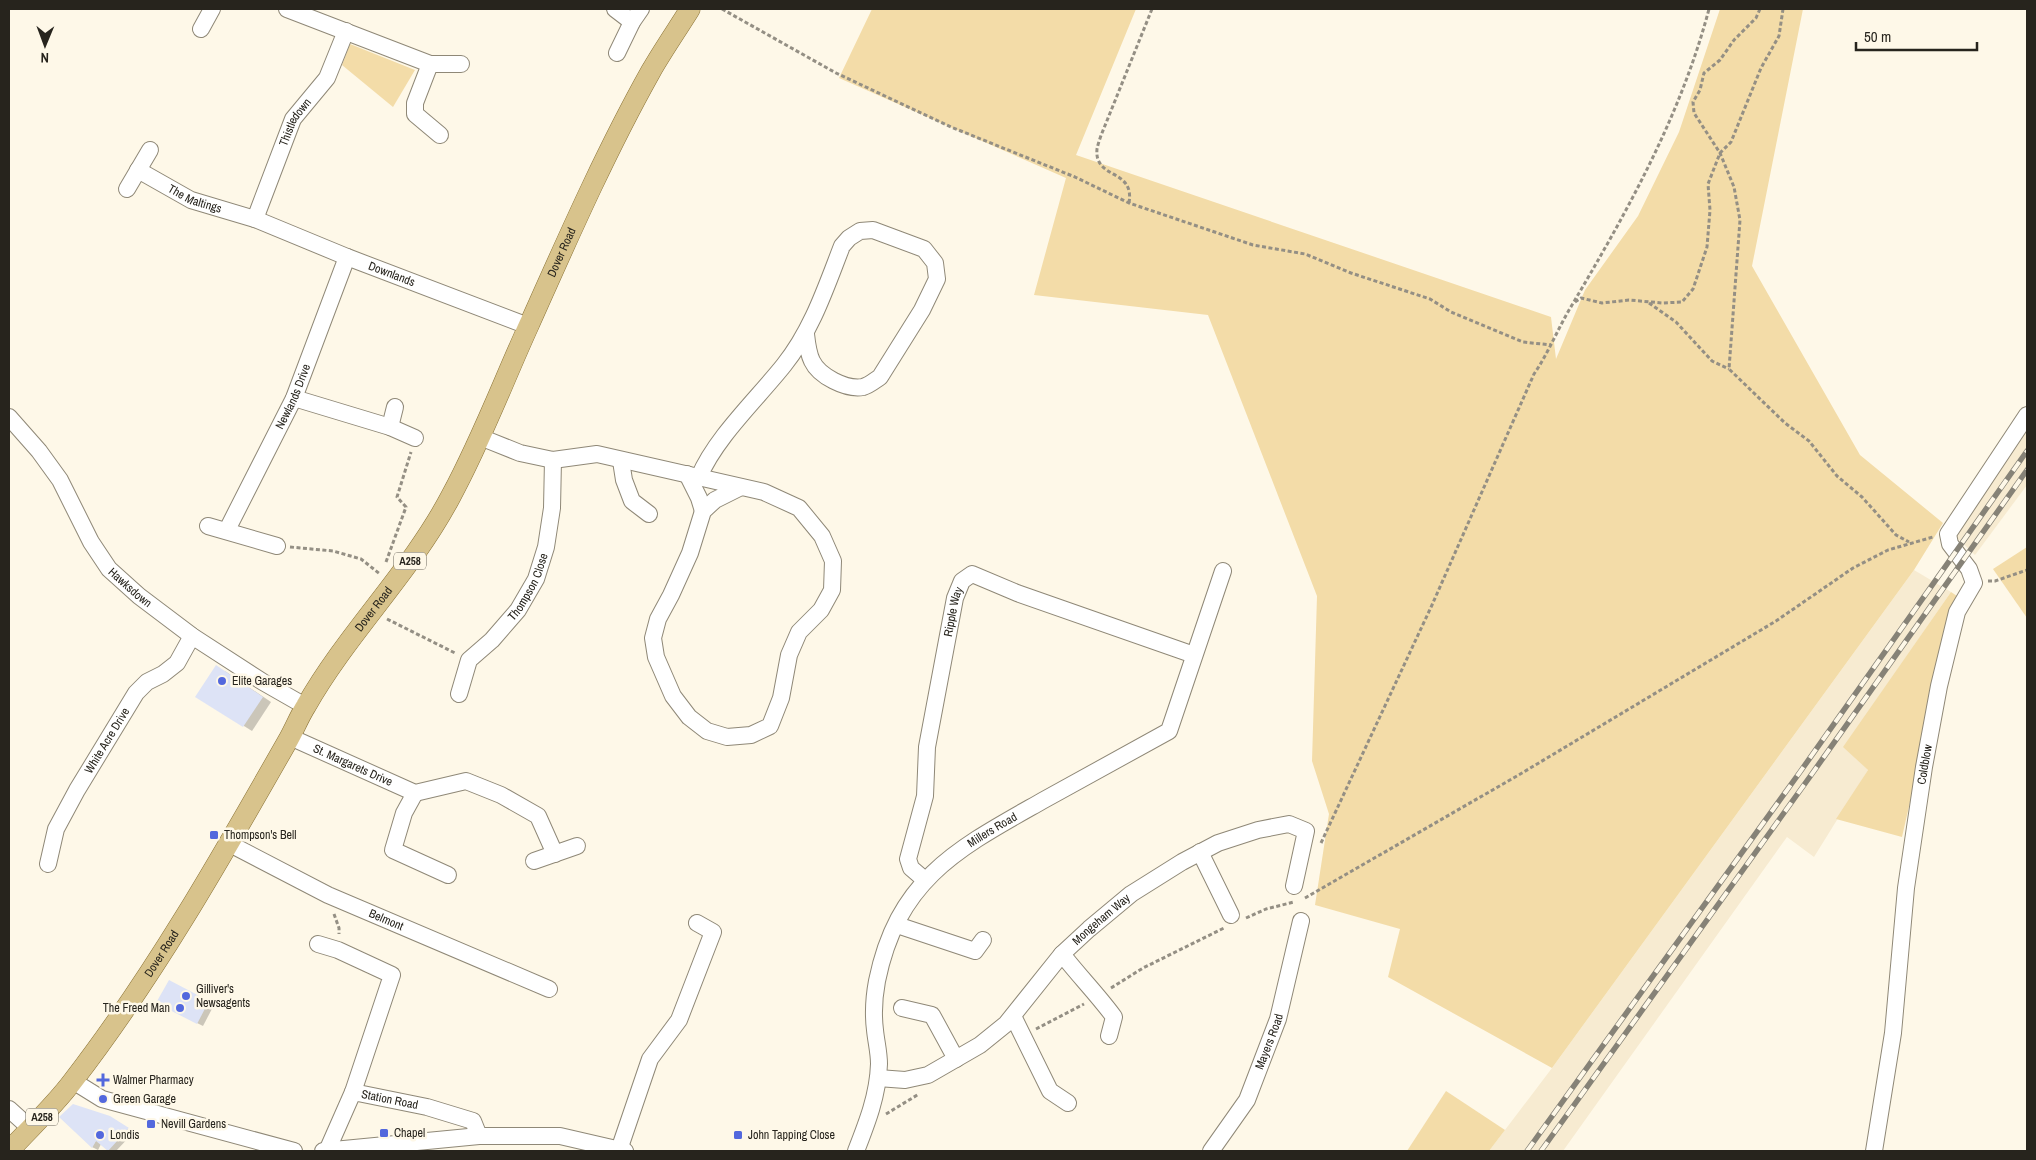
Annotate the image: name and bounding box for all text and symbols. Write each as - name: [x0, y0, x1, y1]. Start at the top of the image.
- north arrow: [20, 20, 70, 70]
- scale bar: [1856, 20, 1977, 52]
- text: 50 m: [1864, 26, 1891, 47]
- text: N: [40, 49, 49, 67]
- street label: Thistledown: [275, 95, 315, 149]
- street label: The Maltings: [165, 181, 224, 217]
- street label: Dover Road: [543, 225, 580, 280]
- street label: Downlands: [366, 258, 417, 290]
- street label: Newlands Drive: [272, 362, 314, 432]
- street label: Thompson Close: [504, 551, 552, 624]
- road number: A258: [394, 552, 426, 570]
- street label: Hawksdown: [105, 564, 155, 611]
- street label: Dover Road: [351, 583, 396, 635]
- street label: Ripple Way: [940, 584, 967, 638]
- place label: Elite Garages: [232, 673, 292, 689]
- marker: Elite Garages: [216, 675, 228, 687]
- street label: White Acre Drive: [81, 705, 133, 777]
- street label: St. Margarets Drive: [311, 740, 395, 790]
- street label: Coldblow: [1913, 742, 1936, 786]
- street label: Millers Road: [964, 809, 1020, 851]
- place label: Thompson's Bell: [224, 827, 296, 843]
- marker: Thompson's Bell: [208, 829, 220, 841]
- street label: Mongeham Way: [1069, 890, 1134, 949]
- street label: Belmont: [366, 905, 406, 934]
- street label: Dover Road: [141, 927, 182, 980]
- place label: Gilliver's Newsagents: [196, 981, 250, 1011]
- marker: Gilliver's Newsagents: [180, 990, 192, 1002]
- place label: The Freed Man: [103, 1000, 170, 1016]
- marker: The Freed Man: [174, 1002, 186, 1014]
- street label: Mayers Road: [1251, 1012, 1287, 1072]
- place label: Walmer Pharmacy: [113, 1072, 194, 1088]
- marker: Walmer Pharmacy: [97, 1074, 109, 1086]
- street label: Station Road: [360, 1086, 420, 1113]
- place label: Green Garage: [113, 1091, 176, 1107]
- marker: Green Garage: [97, 1093, 109, 1105]
- road number: A258: [26, 1108, 58, 1126]
- place label: Nevill Gardens: [161, 1116, 226, 1132]
- marker: Nevill Gardens: [145, 1118, 157, 1130]
- place label: Chapel: [394, 1125, 425, 1141]
- place label: Londis: [110, 1127, 140, 1143]
- marker: Chapel: [378, 1127, 390, 1139]
- place label: John Tapping Close: [748, 1127, 835, 1143]
- marker: Londis: [94, 1129, 106, 1141]
- marker: John Tapping Close: [732, 1129, 744, 1141]

